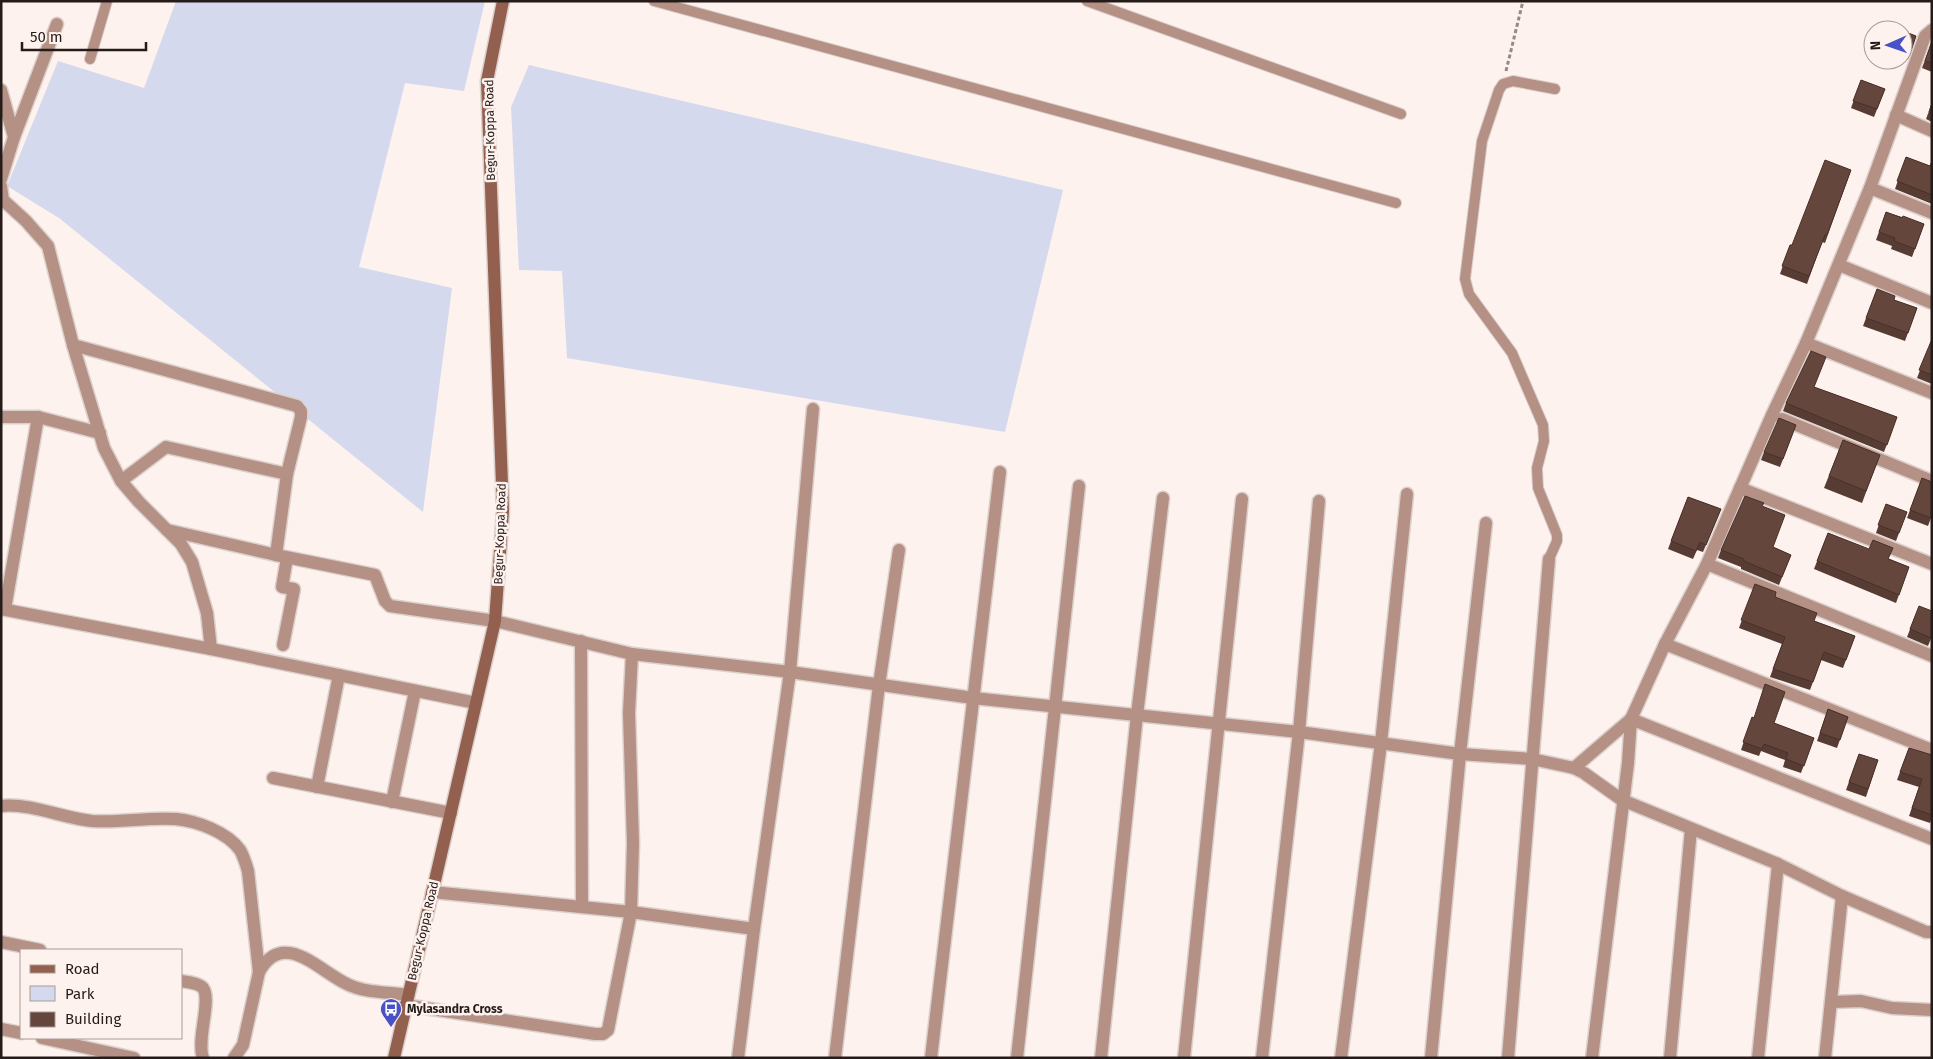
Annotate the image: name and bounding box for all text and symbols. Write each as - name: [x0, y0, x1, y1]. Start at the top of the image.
- scale bar: [22, 20, 146, 52]
- north arrow: [1863, 20, 1913, 70]
- text: 50 m: [30, 28, 63, 46]
- text: N: [1867, 40, 1884, 50]
- street label: Begur-Koppa Road: [482, 79, 498, 181]
- street label: Begur-Koppa Road: [491, 483, 509, 585]
- street label: Begur-Koppa Road: [405, 880, 441, 982]
- legend: [20, 949, 182, 1039]
- text: Road: [65, 960, 100, 978]
- text: Park: [65, 985, 95, 1003]
- bus stop icon: Mylasandra Cross: [379, 997, 403, 1028]
- place label: Mylasandra Cross: [407, 1002, 503, 1016]
- text: Building: [65, 1010, 121, 1028]

